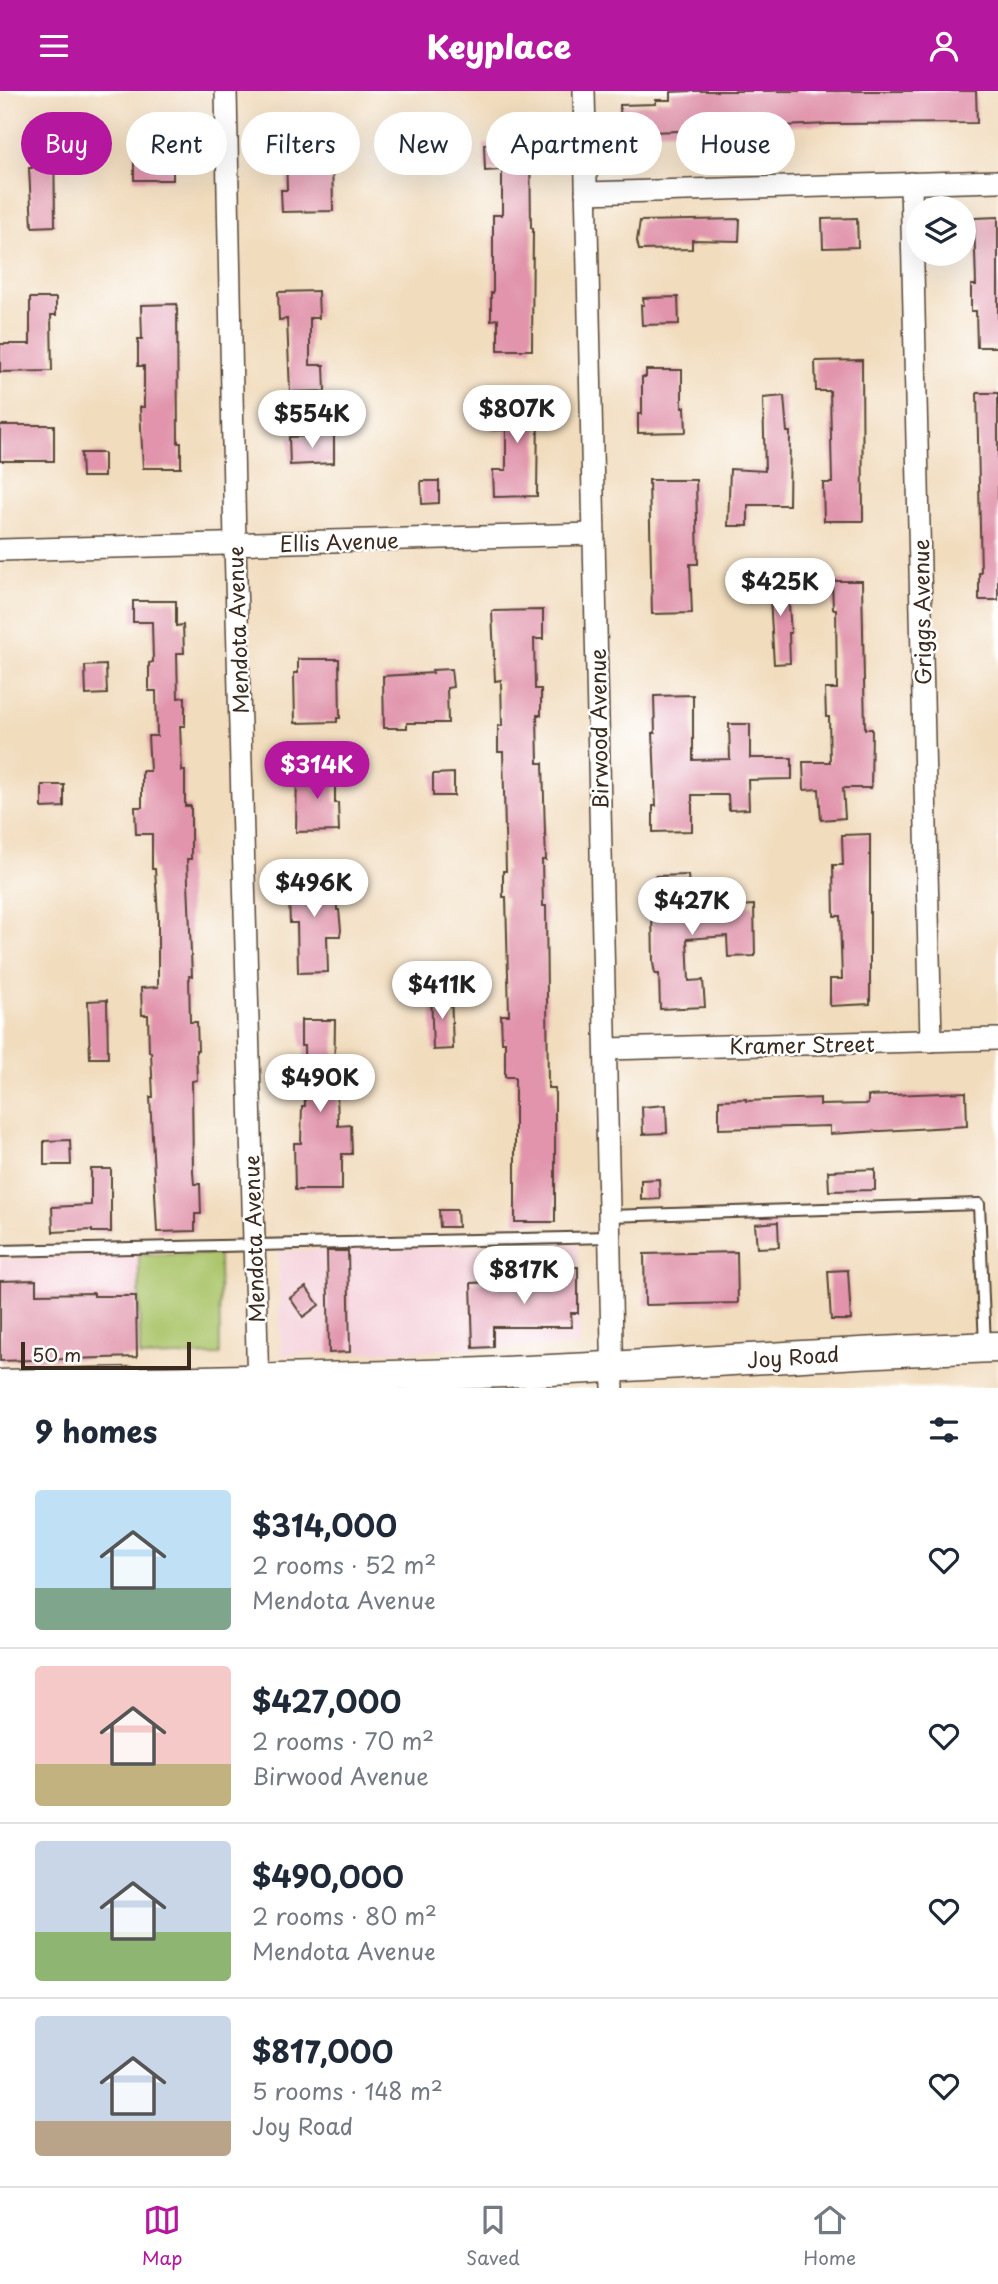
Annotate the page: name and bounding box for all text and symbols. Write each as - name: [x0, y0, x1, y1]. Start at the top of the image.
- text: Keyplace: [427, 22, 571, 70]
- icon: menu: [35, 27, 73, 65]
- icon: person: [925, 27, 963, 65]
- chip: Buy: [21, 112, 112, 175]
- chip: Rent: [126, 112, 227, 175]
- chip: Filters: [241, 112, 360, 175]
- chip: New: [374, 112, 472, 175]
- chip: Apartment: [486, 112, 662, 175]
- chip: House: [676, 112, 795, 175]
- map controls: [906, 196, 976, 266]
- button: layers: [906, 196, 976, 266]
- pin: $807K: [468, 385, 566, 445]
- text: $807K: [479, 390, 555, 425]
- pin: $554K: [263, 391, 361, 450]
- text: $554K: [274, 395, 350, 430]
- street label: Ellis Avenue: [279, 523, 399, 559]
- street label: Griggs Avenue: [904, 539, 938, 685]
- street label: Mendota Avenue: [218, 546, 256, 714]
- pin: $425K: [731, 559, 829, 618]
- text: $425K: [741, 563, 819, 598]
- street label: Birwood Avenue: [581, 648, 615, 810]
- pin: $314K: [268, 741, 366, 801]
- text: $314K: [280, 746, 354, 781]
- pin: $496K: [265, 859, 363, 919]
- text: $496K: [275, 864, 353, 899]
- pin: $427K: [643, 877, 741, 937]
- text: $427K: [654, 882, 730, 917]
- pin: $411K: [393, 961, 491, 1021]
- text: $411K: [408, 966, 476, 1001]
- street label: Kramer Street: [729, 1027, 875, 1061]
- pin: $490K: [271, 1055, 369, 1114]
- text: $490K: [281, 1059, 359, 1094]
- street label: Mendota Avenue: [234, 1155, 272, 1323]
- pin: $817K: [475, 1247, 573, 1306]
- text: $817K: [489, 1251, 559, 1286]
- street label: Joy Road: [746, 1337, 840, 1375]
- scale bar: [21, 1339, 191, 1371]
- text: 50 m: [32, 1340, 81, 1368]
- text: 9 homes: [35, 1408, 157, 1453]
- icon: filters: [925, 1411, 963, 1449]
- text: $314,000: [252, 1502, 397, 1547]
- icon: home: [91, 1518, 175, 1602]
- icon: heart: [925, 1541, 963, 1579]
- text: 2 rooms · 52 m²: [252, 1547, 436, 1582]
- text: Mendota Avenue: [252, 1582, 436, 1617]
- text: $427,000: [252, 1678, 401, 1723]
- icon: home: [91, 1694, 175, 1778]
- icon: heart: [925, 1717, 963, 1755]
- text: 2 rooms · 70 m²: [252, 1723, 434, 1758]
- text: Birwood Avenue: [252, 1758, 429, 1793]
- text: $490,000: [252, 1853, 404, 1898]
- icon: home: [91, 1869, 175, 1953]
- icon: heart: [925, 1892, 963, 1930]
- text: 2 rooms · 80 m²: [252, 1898, 437, 1933]
- text: Mendota Avenue: [252, 1933, 436, 1968]
- text: $817,000: [252, 2028, 393, 2073]
- icon: home: [91, 2044, 175, 2128]
- icon: heart: [925, 2067, 963, 2105]
- text: 5 rooms · 148 m²: [252, 2073, 443, 2108]
- text: Joy Road: [252, 2108, 353, 2143]
- tab: Map: [142, 2201, 182, 2271]
- tab: Saved: [466, 2201, 520, 2271]
- tab: Home: [803, 2201, 856, 2271]

